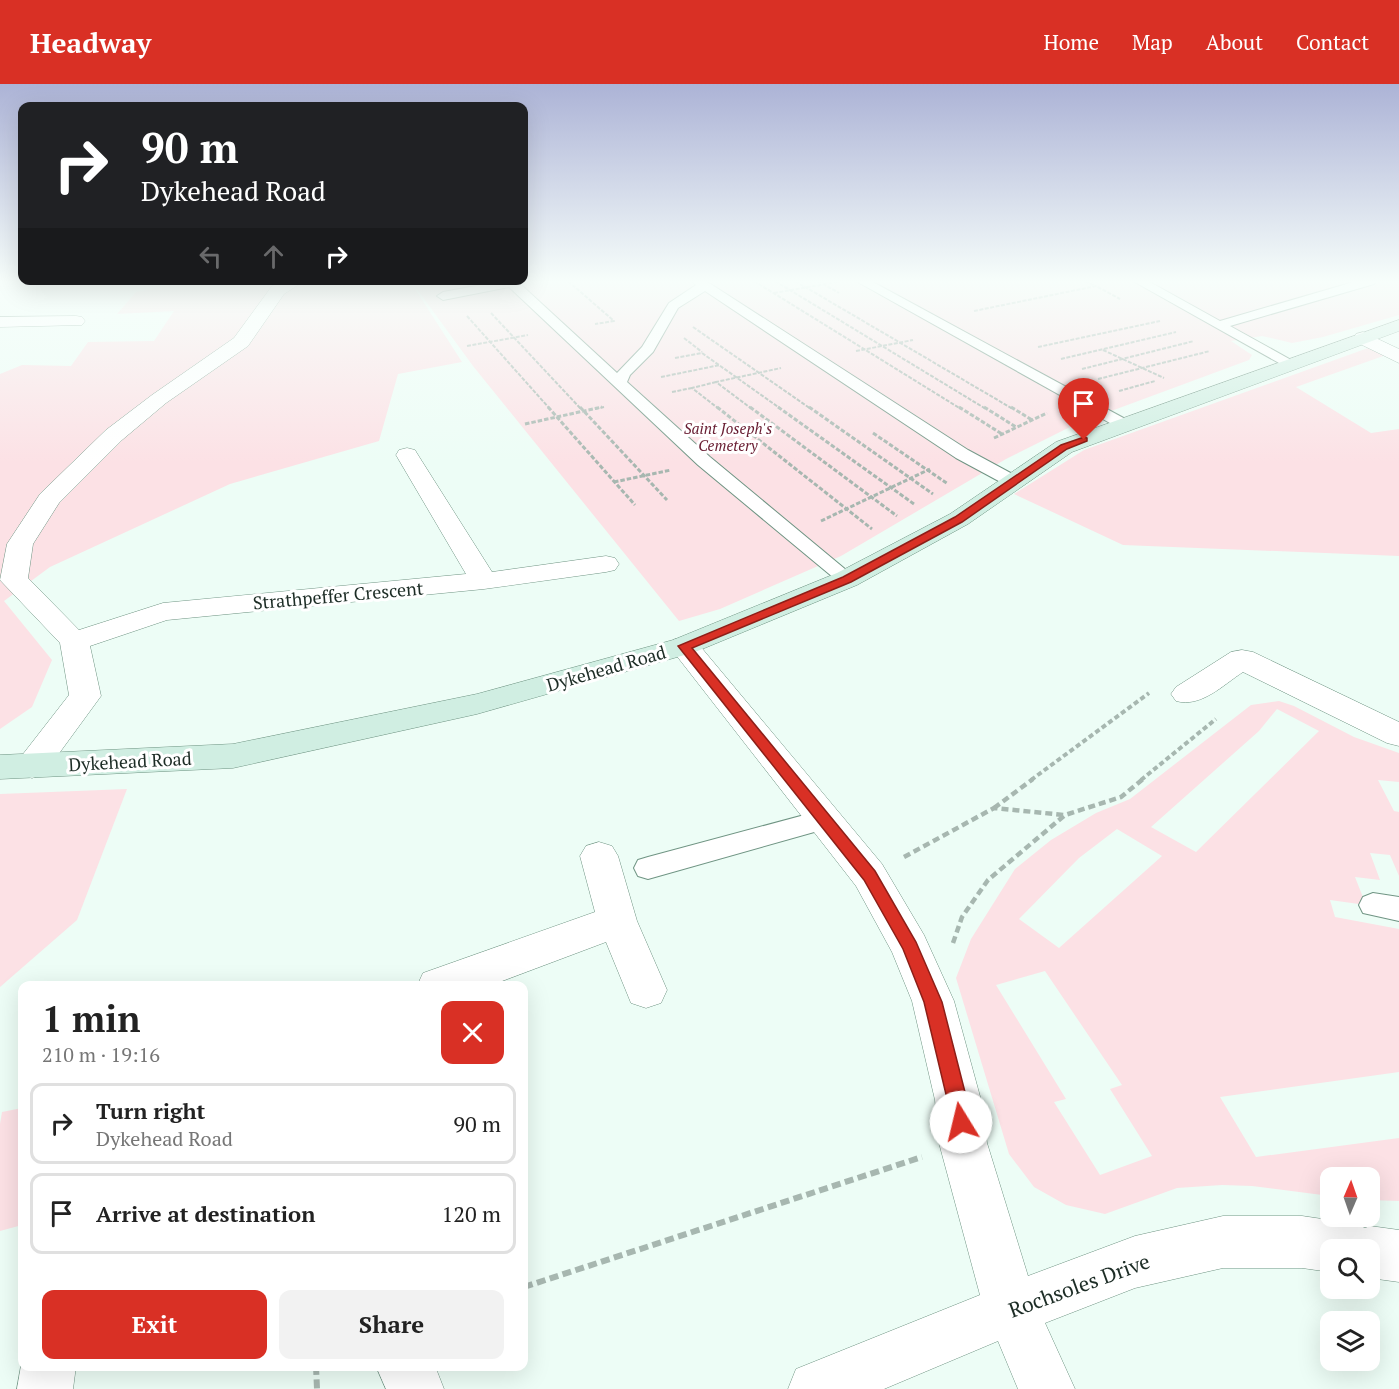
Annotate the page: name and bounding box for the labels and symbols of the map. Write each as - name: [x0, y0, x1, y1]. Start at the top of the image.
- pin: [1058, 378, 1109, 440]
- park label: Saint Joseph's Cemetery: [684, 418, 772, 455]
- street label: Strathpeffer Crescent: [252, 576, 425, 614]
- street label: Dykehead Road: [543, 639, 669, 697]
- street label: Dykehead Road: [68, 746, 192, 776]
- position arrow: [929, 1090, 993, 1154]
- north arrow: [1320, 1167, 1380, 1227]
- street label: Rochsoles Drive: [1004, 1246, 1154, 1324]

